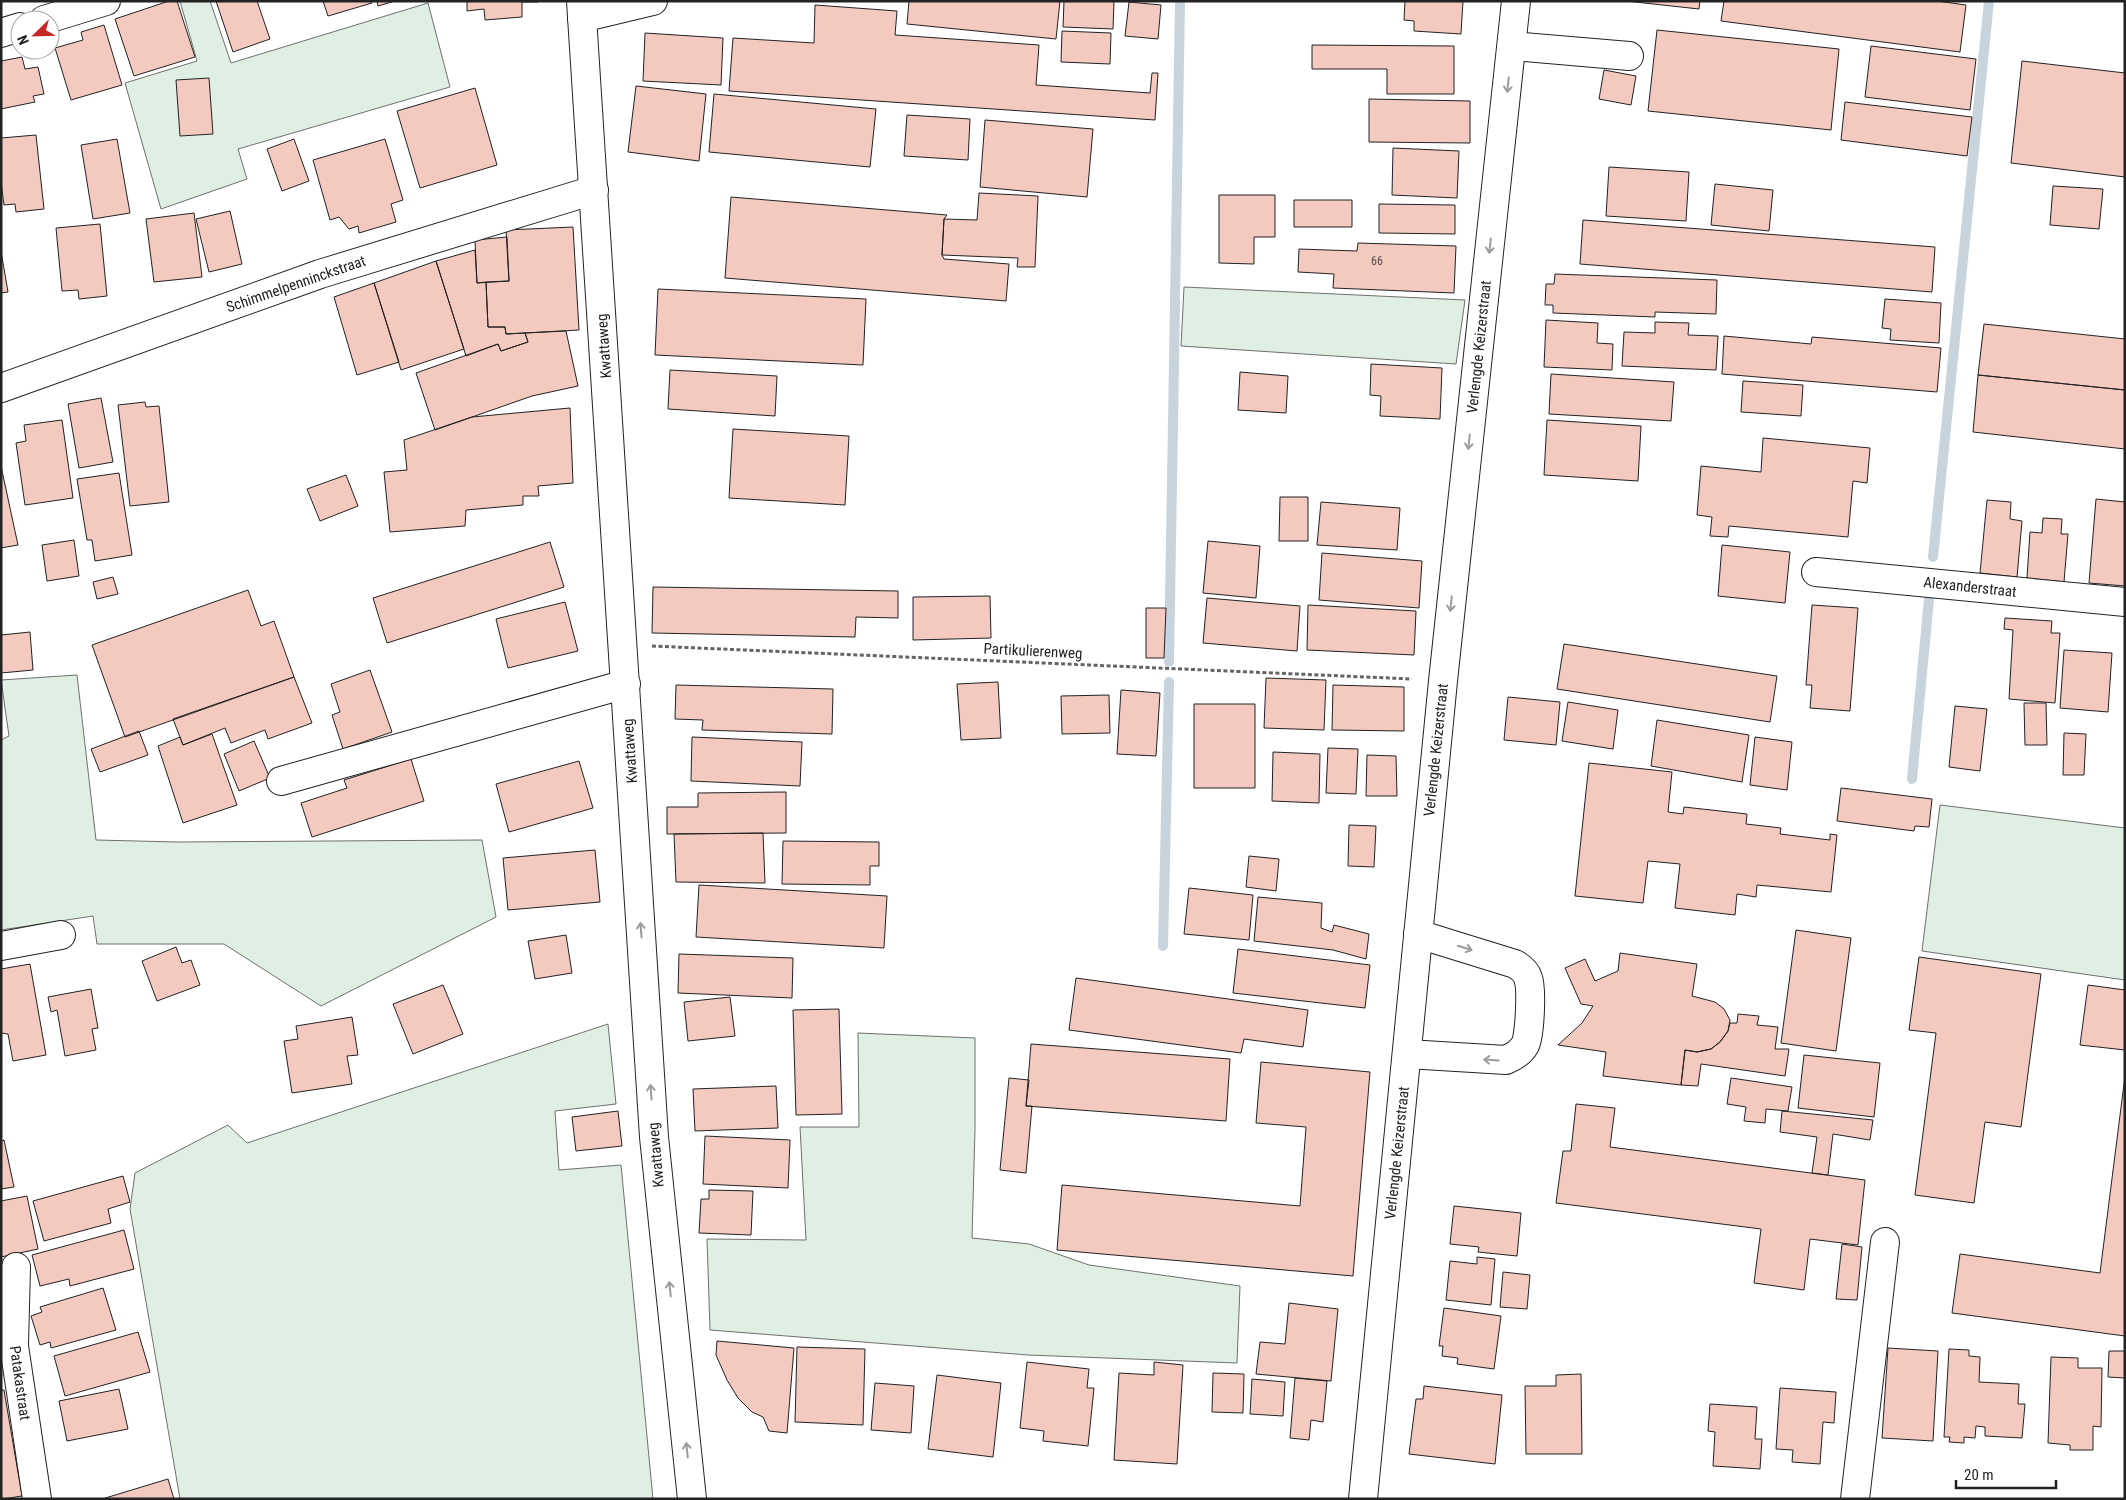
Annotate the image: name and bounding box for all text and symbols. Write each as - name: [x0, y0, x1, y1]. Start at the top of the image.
- north arrow: [10, 10, 60, 60]
- text: N: [14, 33, 32, 47]
- one-way arrow: [1503, 76, 1513, 92]
- one-way arrow: [1485, 238, 1495, 254]
- street label: Schimmelpenninckstraat: [224, 252, 368, 316]
- house number: 66: [1371, 254, 1383, 268]
- street label: Verlengde Keizerstraat: [1463, 280, 1495, 414]
- street label: Kwattaweg: [593, 313, 615, 379]
- one-way arrow: [1464, 434, 1474, 450]
- street label: Alexanderstraat: [1923, 573, 2017, 601]
- one-way arrow: [1446, 596, 1456, 612]
- street label: Partikulierenweg: [983, 639, 1083, 663]
- street label: Verlengde Keizerstraat: [1420, 683, 1452, 817]
- street label: Kwattaweg: [619, 718, 641, 784]
- one-way arrow: [637, 922, 646, 938]
- one-way arrow: [1456, 944, 1472, 954]
- one-way arrow: [1483, 1055, 1499, 1065]
- one-way arrow: [647, 1084, 656, 1100]
- street label: Verlengde Keizerstraat: [1381, 1086, 1413, 1220]
- street label: Kwattaweg: [644, 1122, 668, 1188]
- one-way arrow: [665, 1281, 675, 1297]
- street label: Patakastraat: [6, 1344, 34, 1422]
- one-way arrow: [682, 1443, 692, 1459]
- scale bar: [1956, 1458, 2056, 1490]
- text: 20 m: [1964, 1466, 1994, 1484]

